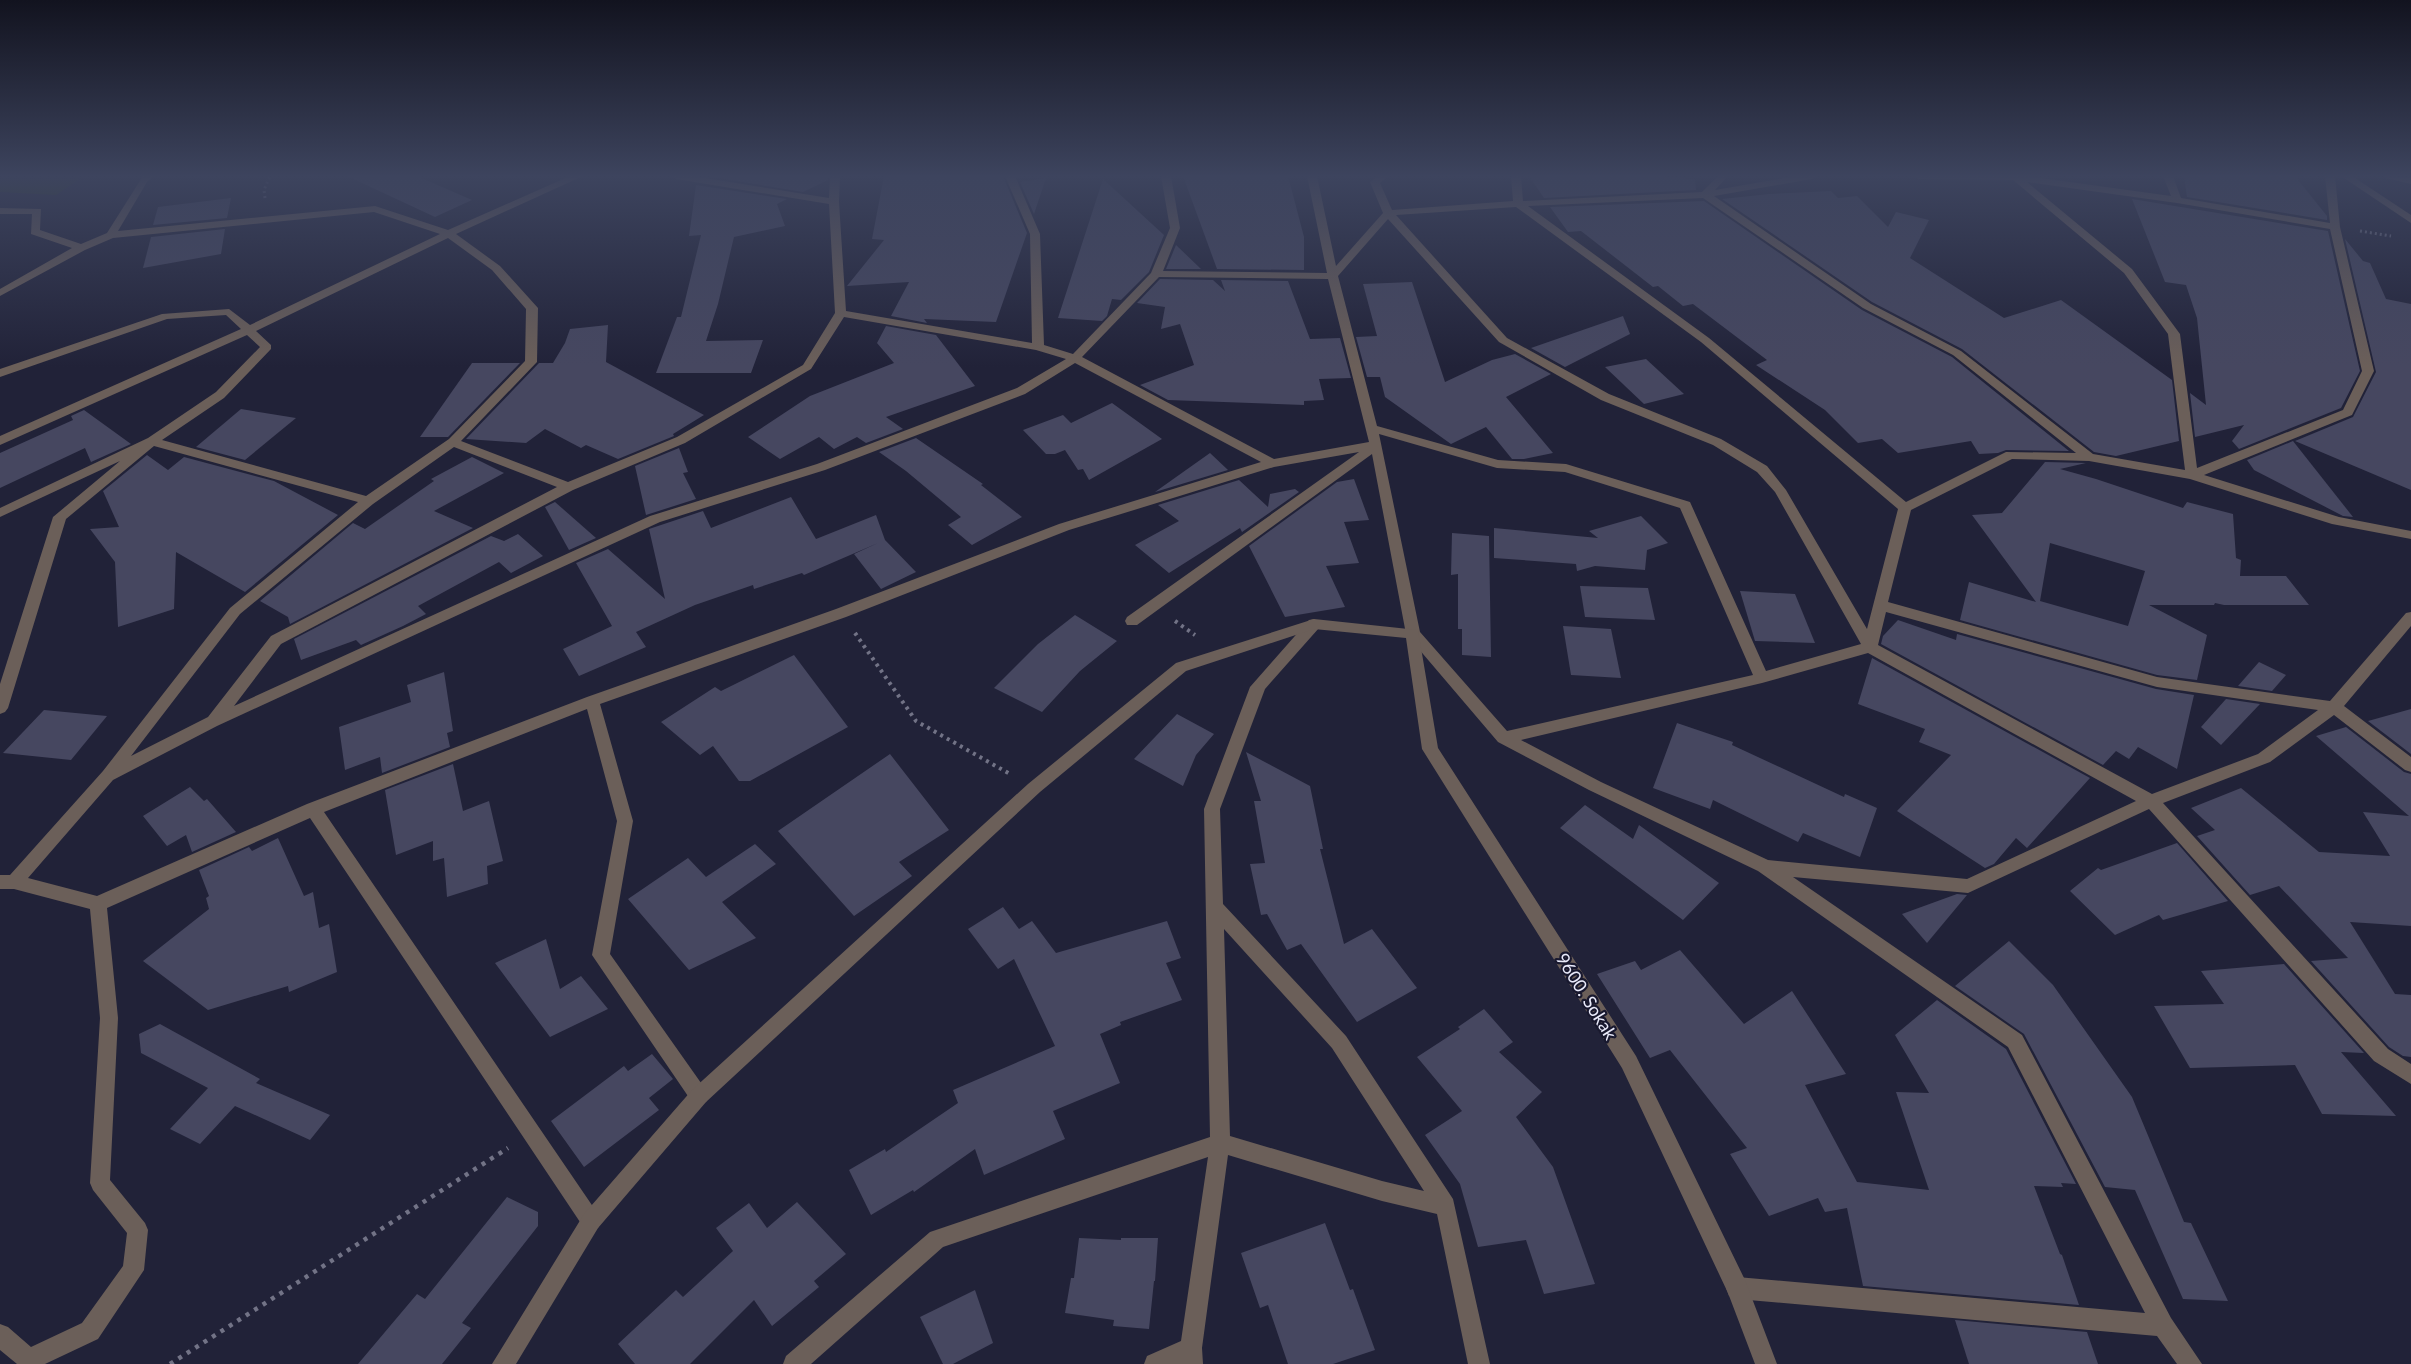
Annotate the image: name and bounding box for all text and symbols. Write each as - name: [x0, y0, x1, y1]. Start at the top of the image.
- street label: 9600. Sokak: [1552, 949, 1623, 1044]

